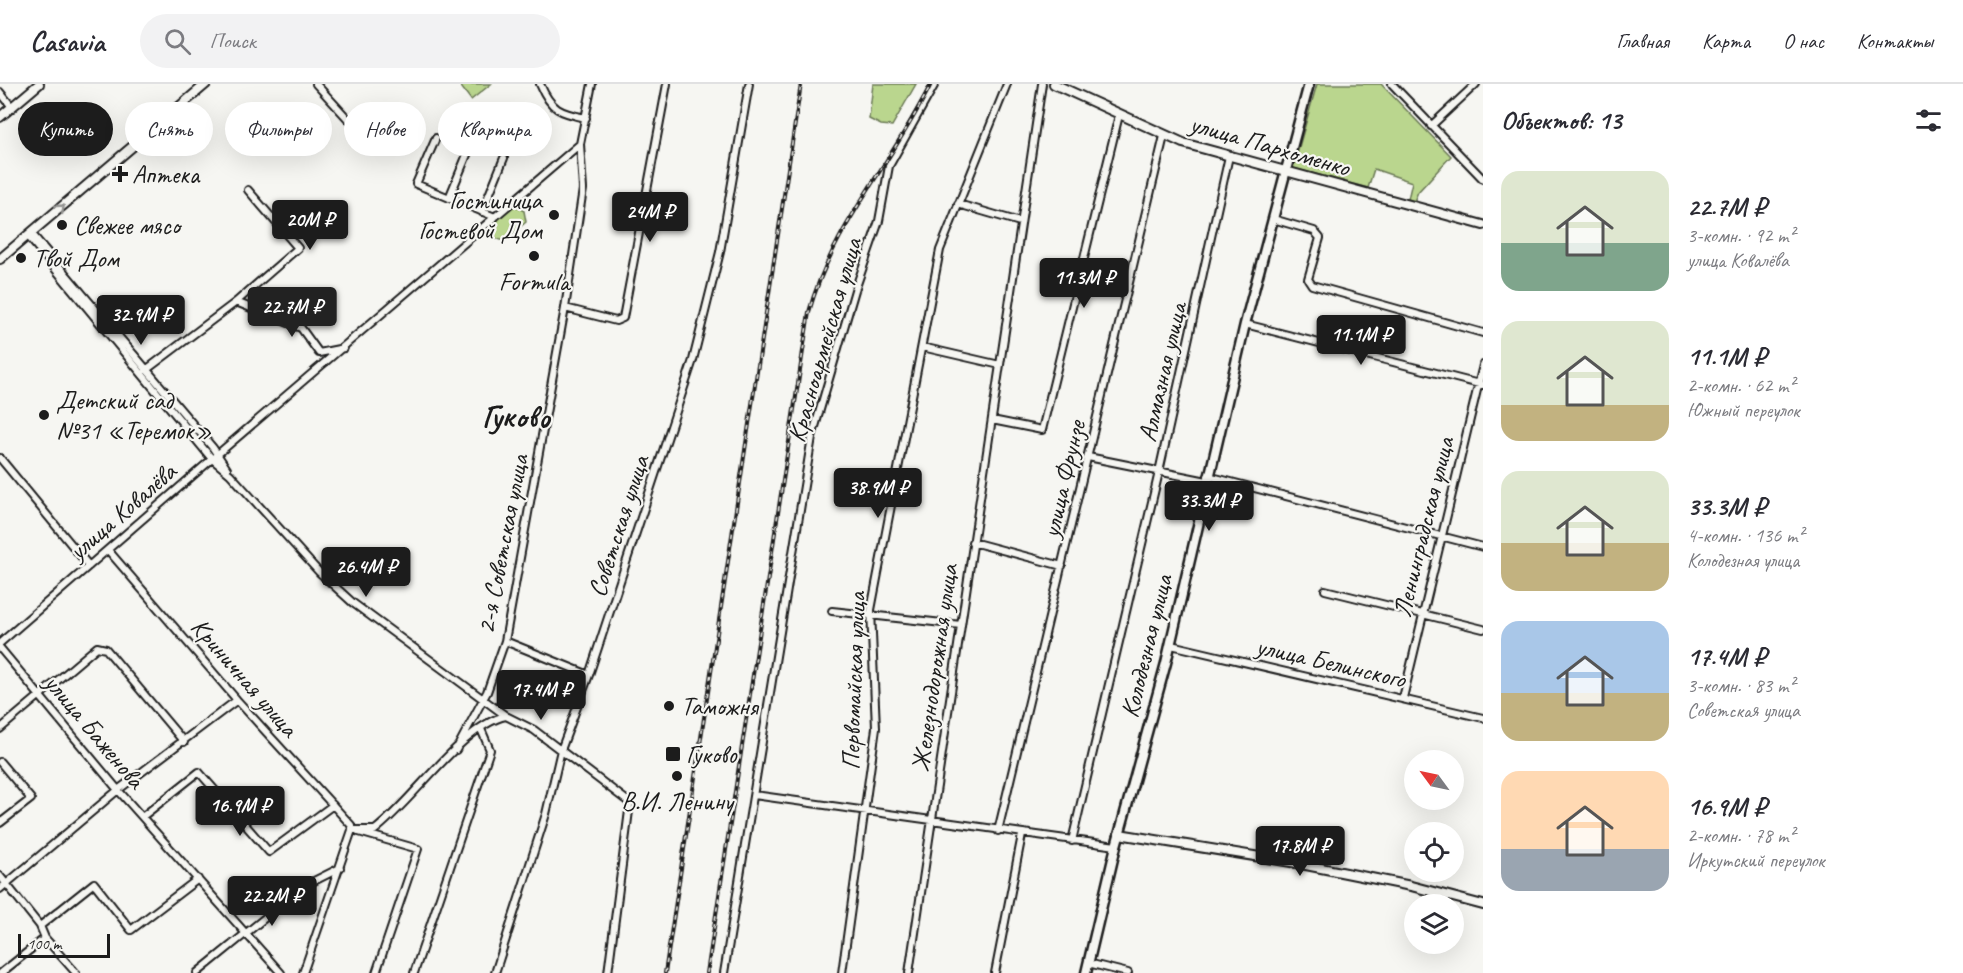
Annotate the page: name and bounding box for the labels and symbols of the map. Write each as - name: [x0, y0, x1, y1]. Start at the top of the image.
- street label: улица Пархоменко: [1184, 106, 1355, 184]
- place label: Аптека: [132, 158, 201, 191]
- marker: Аптека: [113, 167, 127, 181]
- place label: Гостиница Гостевой Дом: [419, 184, 544, 247]
- pin: 24M ₽: [608, 192, 692, 243]
- pin: 20M ₽: [268, 200, 352, 251]
- one-way arrow: [54, 204, 65, 215]
- marker: Гостиница Гостевой Дом: [547, 208, 561, 222]
- place label: Свежее мясо: [74, 209, 183, 242]
- marker: Свежее мясо: [55, 218, 69, 232]
- street label: Красноармейская улица: [780, 233, 870, 446]
- place label: Твой Дом: [33, 242, 120, 275]
- marker: Formula: [527, 249, 541, 263]
- marker: Твой Дом: [14, 251, 28, 265]
- pin: 11.3M ₽: [1029, 258, 1139, 309]
- place label: Formula: [499, 265, 572, 298]
- pin: 22.7M ₽: [237, 287, 347, 338]
- pin: 32.9M ₽: [86, 295, 196, 346]
- street label: Алмазная улица: [1131, 297, 1195, 445]
- pin: 11.1M ₽: [1306, 315, 1416, 366]
- place label: Детский сад №31 «Теремок»: [56, 384, 212, 447]
- district label: Гуково: [482, 396, 551, 437]
- marker: Детский сад №31 «Теремок»: [37, 408, 51, 422]
- street label: улица Фрунзе: [1034, 416, 1093, 543]
- street label: Ленинградская улица: [1385, 432, 1462, 620]
- street label: 2-я Советская улица: [469, 450, 536, 637]
- street label: Советская улица: [580, 450, 657, 601]
- street label: улица Ковалёва: [60, 454, 184, 569]
- pin: 38.9M ₽: [823, 468, 933, 519]
- pin: 33.3M ₽: [1154, 481, 1264, 532]
- pin: 26.4M ₽: [311, 547, 421, 598]
- street label: Железнодорожная улица: [904, 561, 966, 774]
- street label: Колодезная улица: [1113, 570, 1181, 721]
- street label: Первомайская улица: [834, 590, 873, 771]
- street label: Криничная улица: [184, 611, 307, 745]
- street label: улица Белинского: [1251, 629, 1411, 696]
- street label: улица Баженова: [36, 666, 153, 797]
- pin: 17.4M ₽: [486, 670, 596, 721]
- place label: Таможня: [681, 690, 760, 723]
- marker: Таможня: [662, 699, 676, 713]
- place label: Гуково: [686, 738, 738, 771]
- marker: Гуково: [664, 745, 682, 763]
- north arrow: [1404, 750, 1464, 810]
- marker: В.И. Ленину: [670, 769, 684, 783]
- place label: В.И. Ленину: [621, 785, 735, 818]
- pin: 16.9M ₽: [185, 786, 295, 837]
- pin: 17.8M ₽: [1245, 826, 1355, 877]
- pin: 22.2M ₽: [217, 876, 327, 927]
- scale bar: [18, 931, 110, 958]

